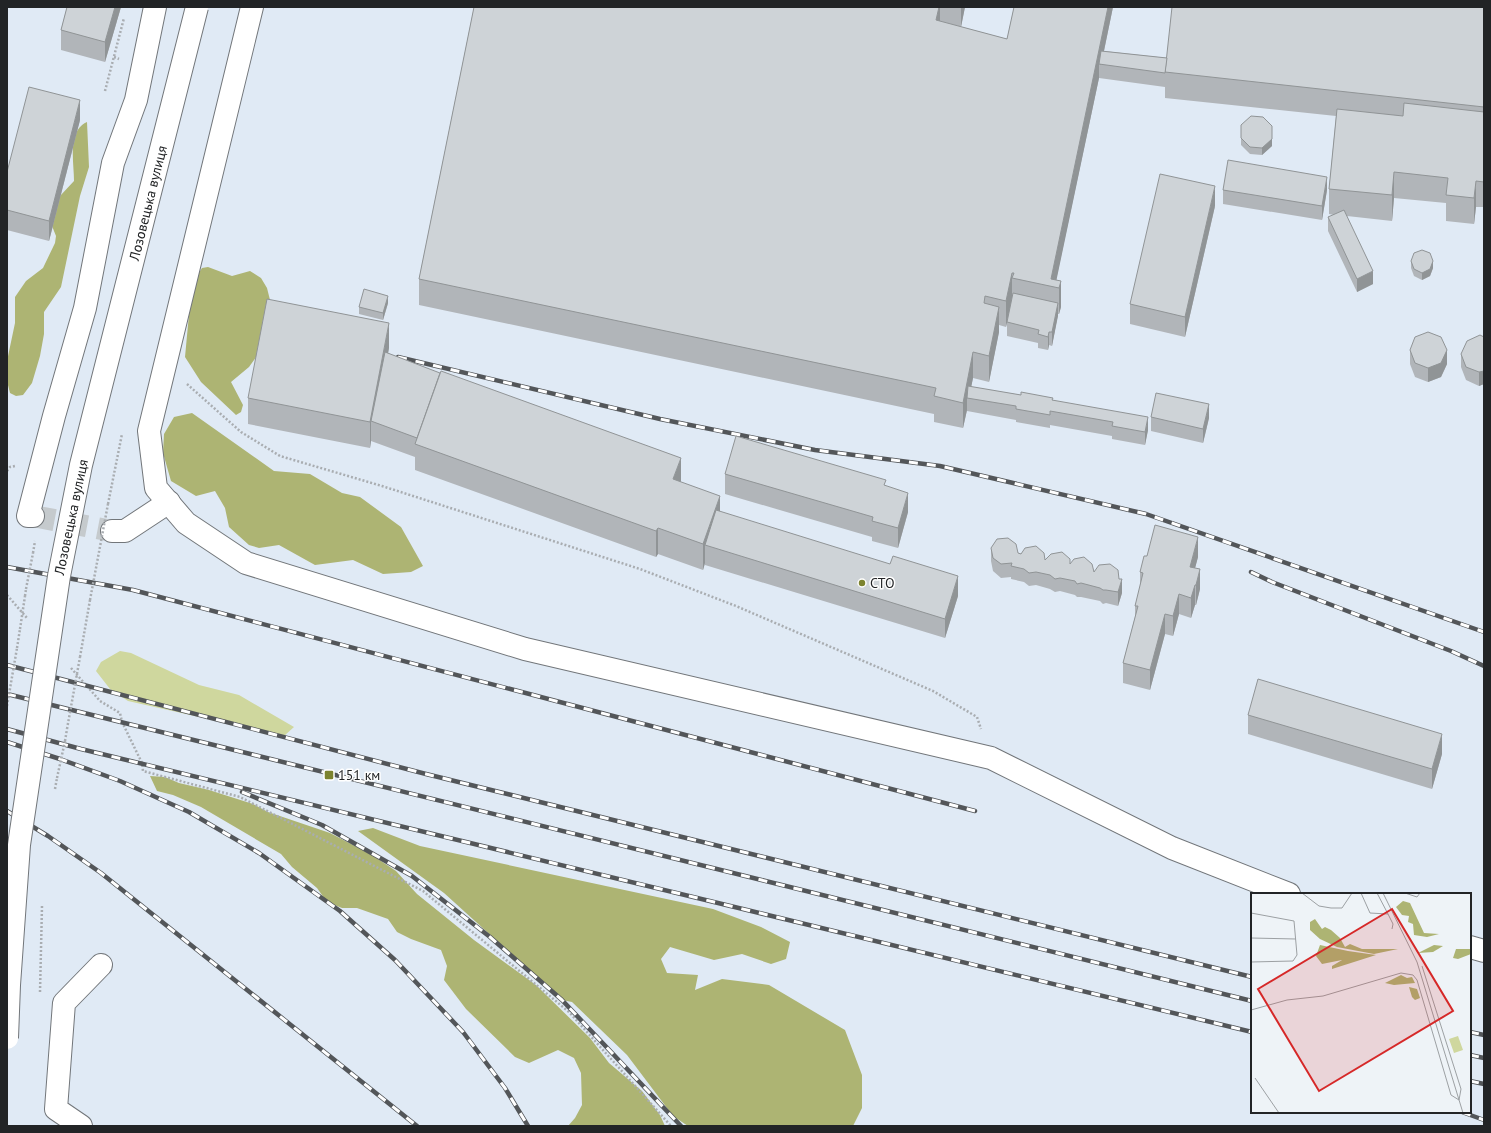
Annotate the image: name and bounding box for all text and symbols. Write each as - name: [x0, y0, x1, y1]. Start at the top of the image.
- street label: Лозовецька вулиця: [125, 144, 171, 263]
- street label: Лозовецька вулиця: [50, 457, 92, 578]
- place label: СТО: [870, 574, 895, 592]
- marker: СТО: [857, 578, 867, 588]
- place label: 151 км: [338, 766, 380, 784]
- marker: 151 км: [323, 769, 335, 781]
- inset map: [1251, 893, 1471, 1113]

